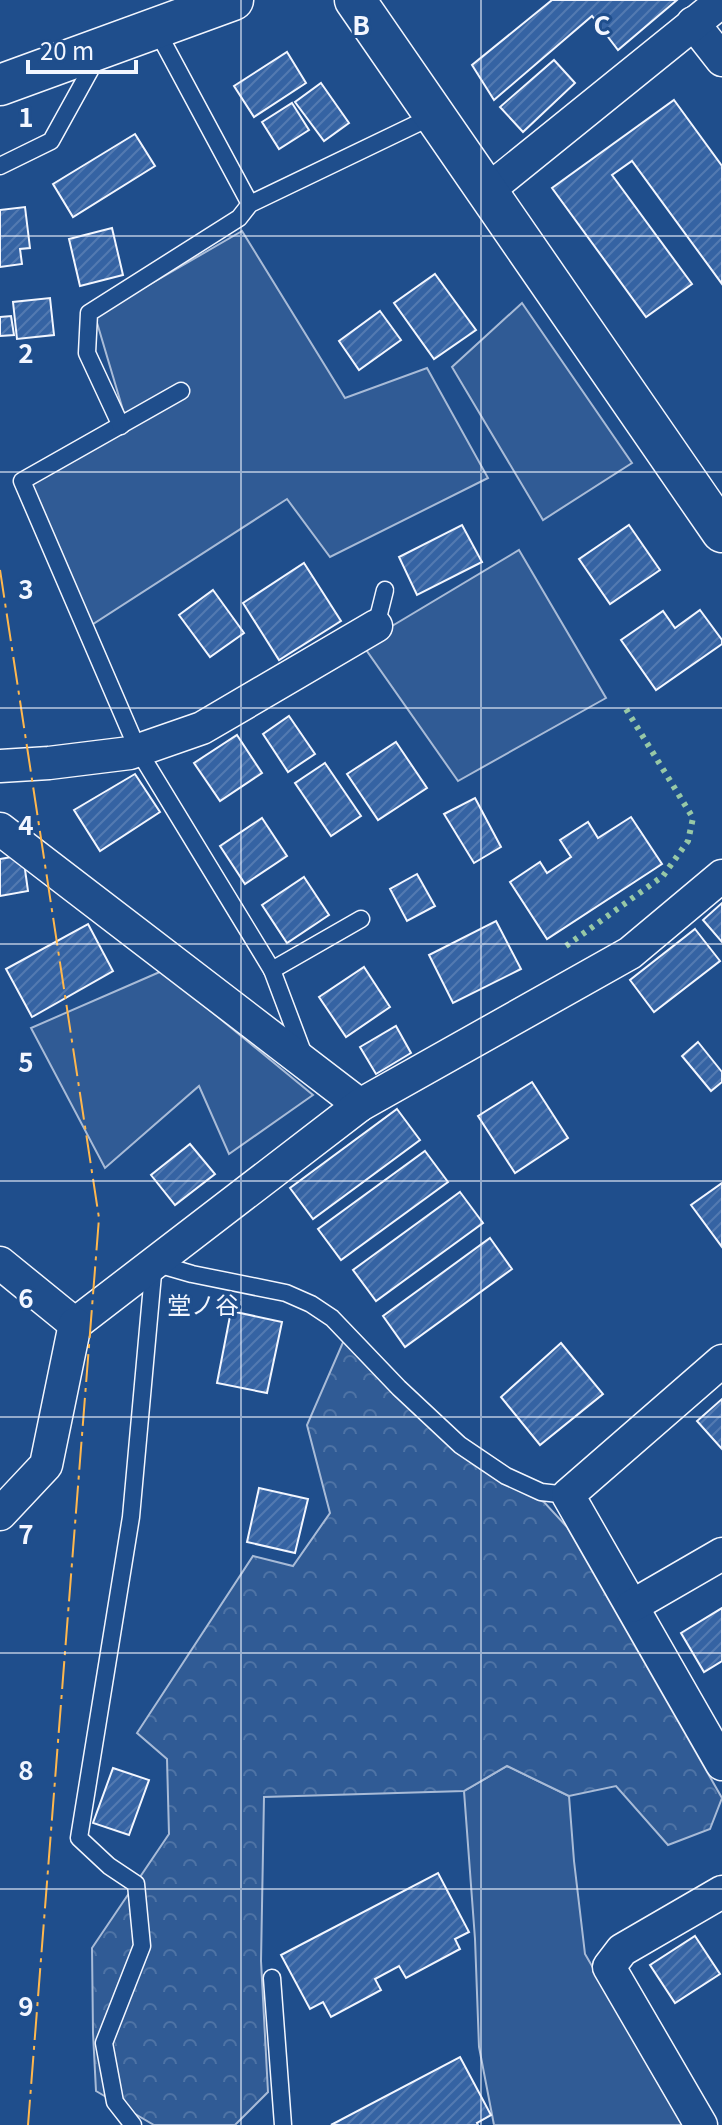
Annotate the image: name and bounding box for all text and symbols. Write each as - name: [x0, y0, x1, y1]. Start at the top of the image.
- text: B: [352, 5, 370, 42]
- text: C: [593, 5, 611, 42]
- scale bar: [28, 24, 136, 74]
- text: 20 m: [40, 32, 94, 67]
- text: 1: [18, 97, 34, 134]
- text: 2: [18, 333, 34, 370]
- text: 3: [18, 569, 34, 606]
- text: 4: [18, 805, 34, 842]
- text: 5: [18, 1042, 34, 1079]
- text: 6: [18, 1278, 34, 1315]
- district label: 堂ノ谷: [167, 1286, 239, 1321]
- text: 7: [18, 1514, 34, 1551]
- text: 8: [18, 1750, 34, 1787]
- text: 9: [18, 1986, 34, 2023]

